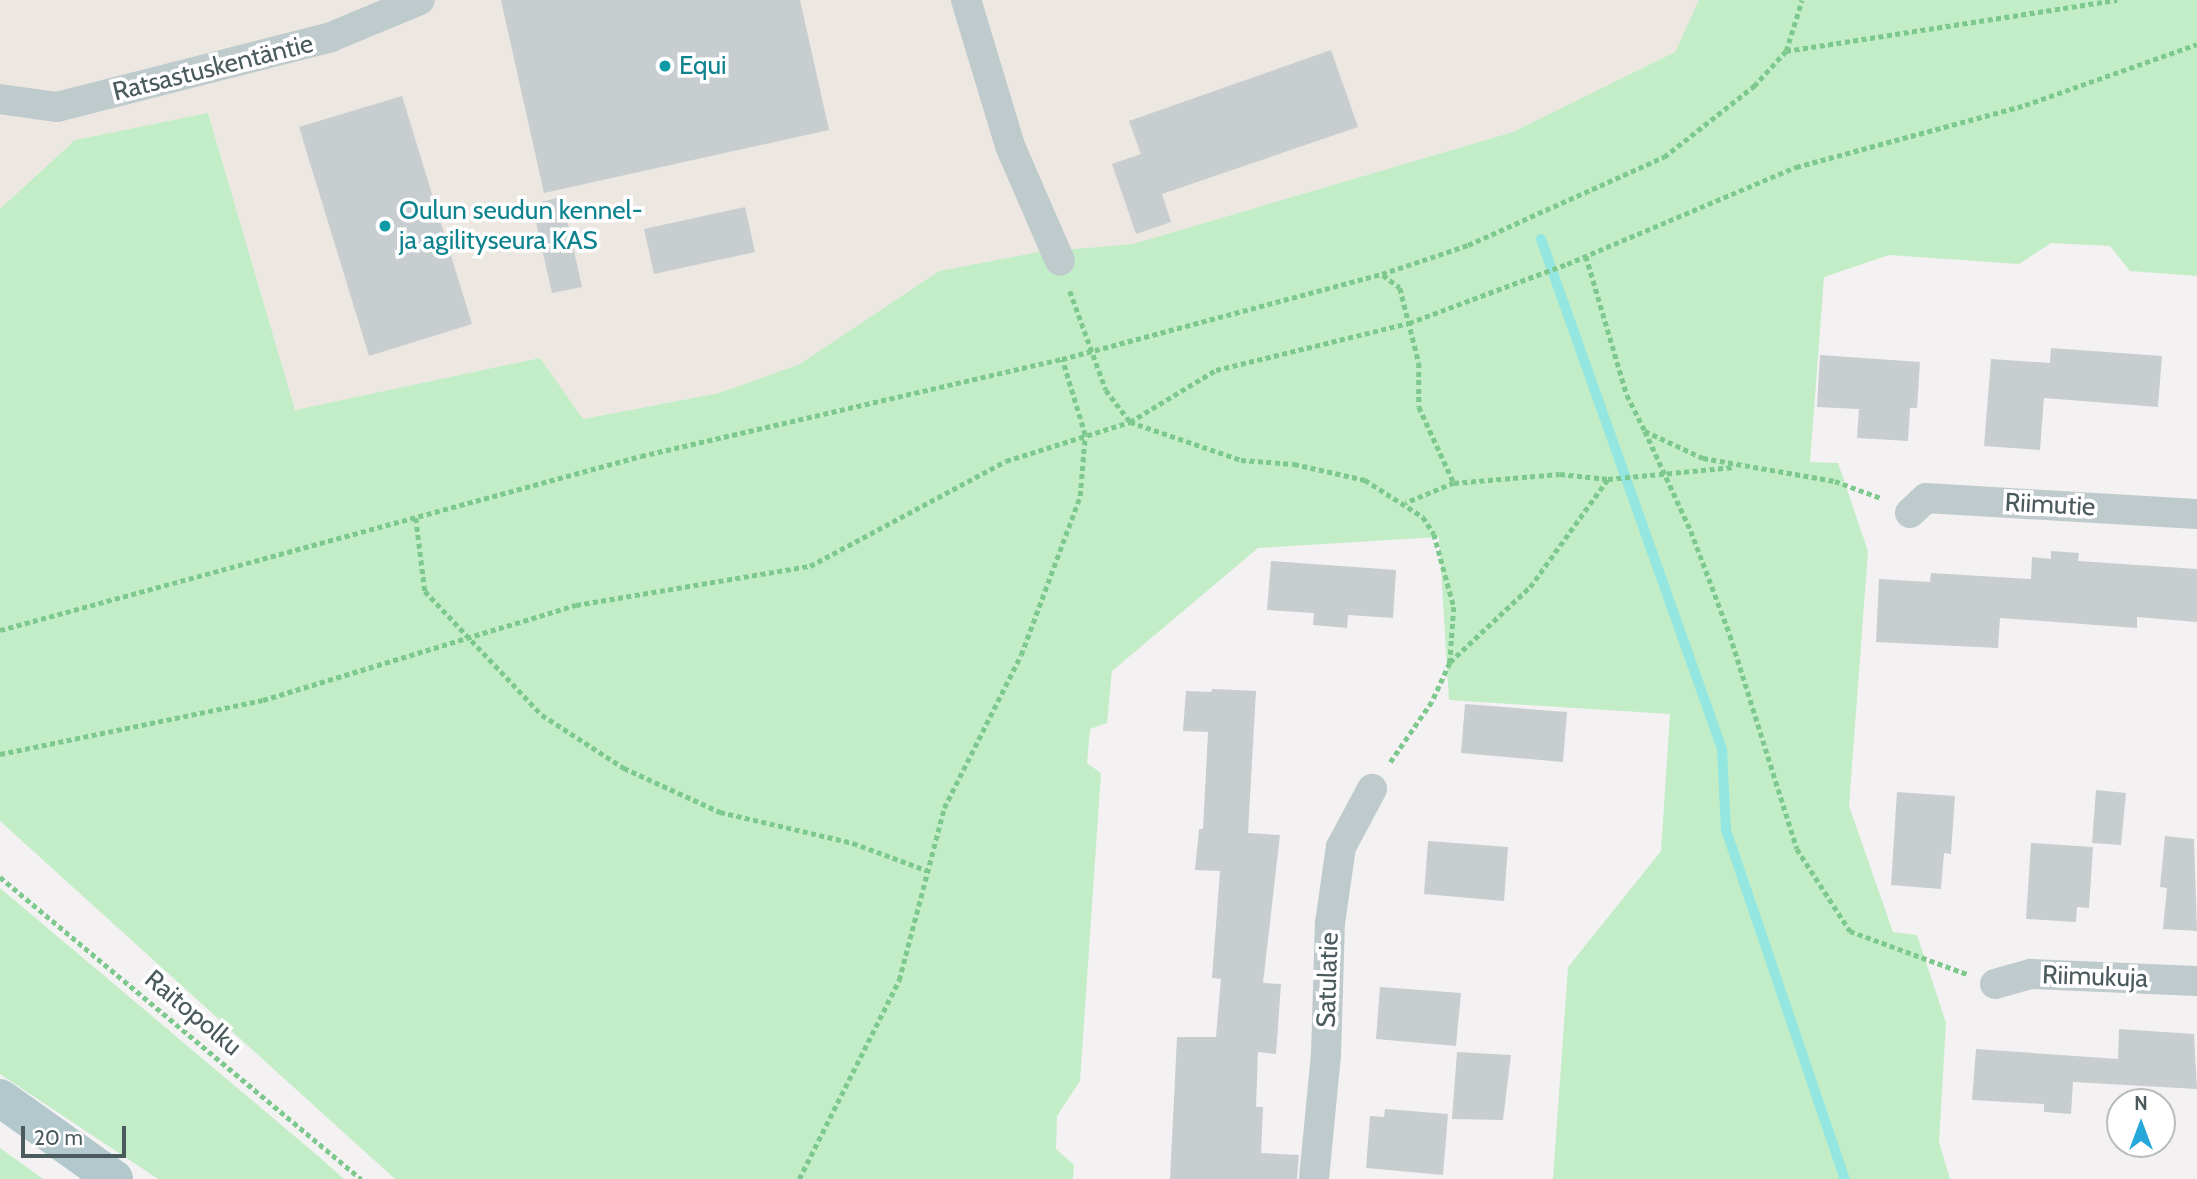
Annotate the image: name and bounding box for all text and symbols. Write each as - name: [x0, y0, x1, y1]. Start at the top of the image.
- street label: Ratsastuskentäntie: [110, 28, 316, 108]
- place label: Equi: [679, 50, 727, 82]
- marker: Equi: [657, 58, 673, 74]
- place label: Oulun seudun kennel- ja agilityseura KAS: [399, 195, 643, 256]
- marker: Oulun seudun kennel- ja agilityseura KAS: [377, 218, 393, 234]
- street label: Riimutie: [2004, 487, 2096, 523]
- street label: Satulatie: [1311, 932, 1345, 1028]
- street label: Riimukuja: [2041, 960, 2149, 994]
- street label: Raitopolku: [138, 964, 248, 1062]
- north arrow: [2106, 1088, 2176, 1158]
- text: N: [2134, 1092, 2148, 1115]
- scale bar: [24, 1112, 130, 1156]
- text: 20 m: [34, 1125, 83, 1150]

